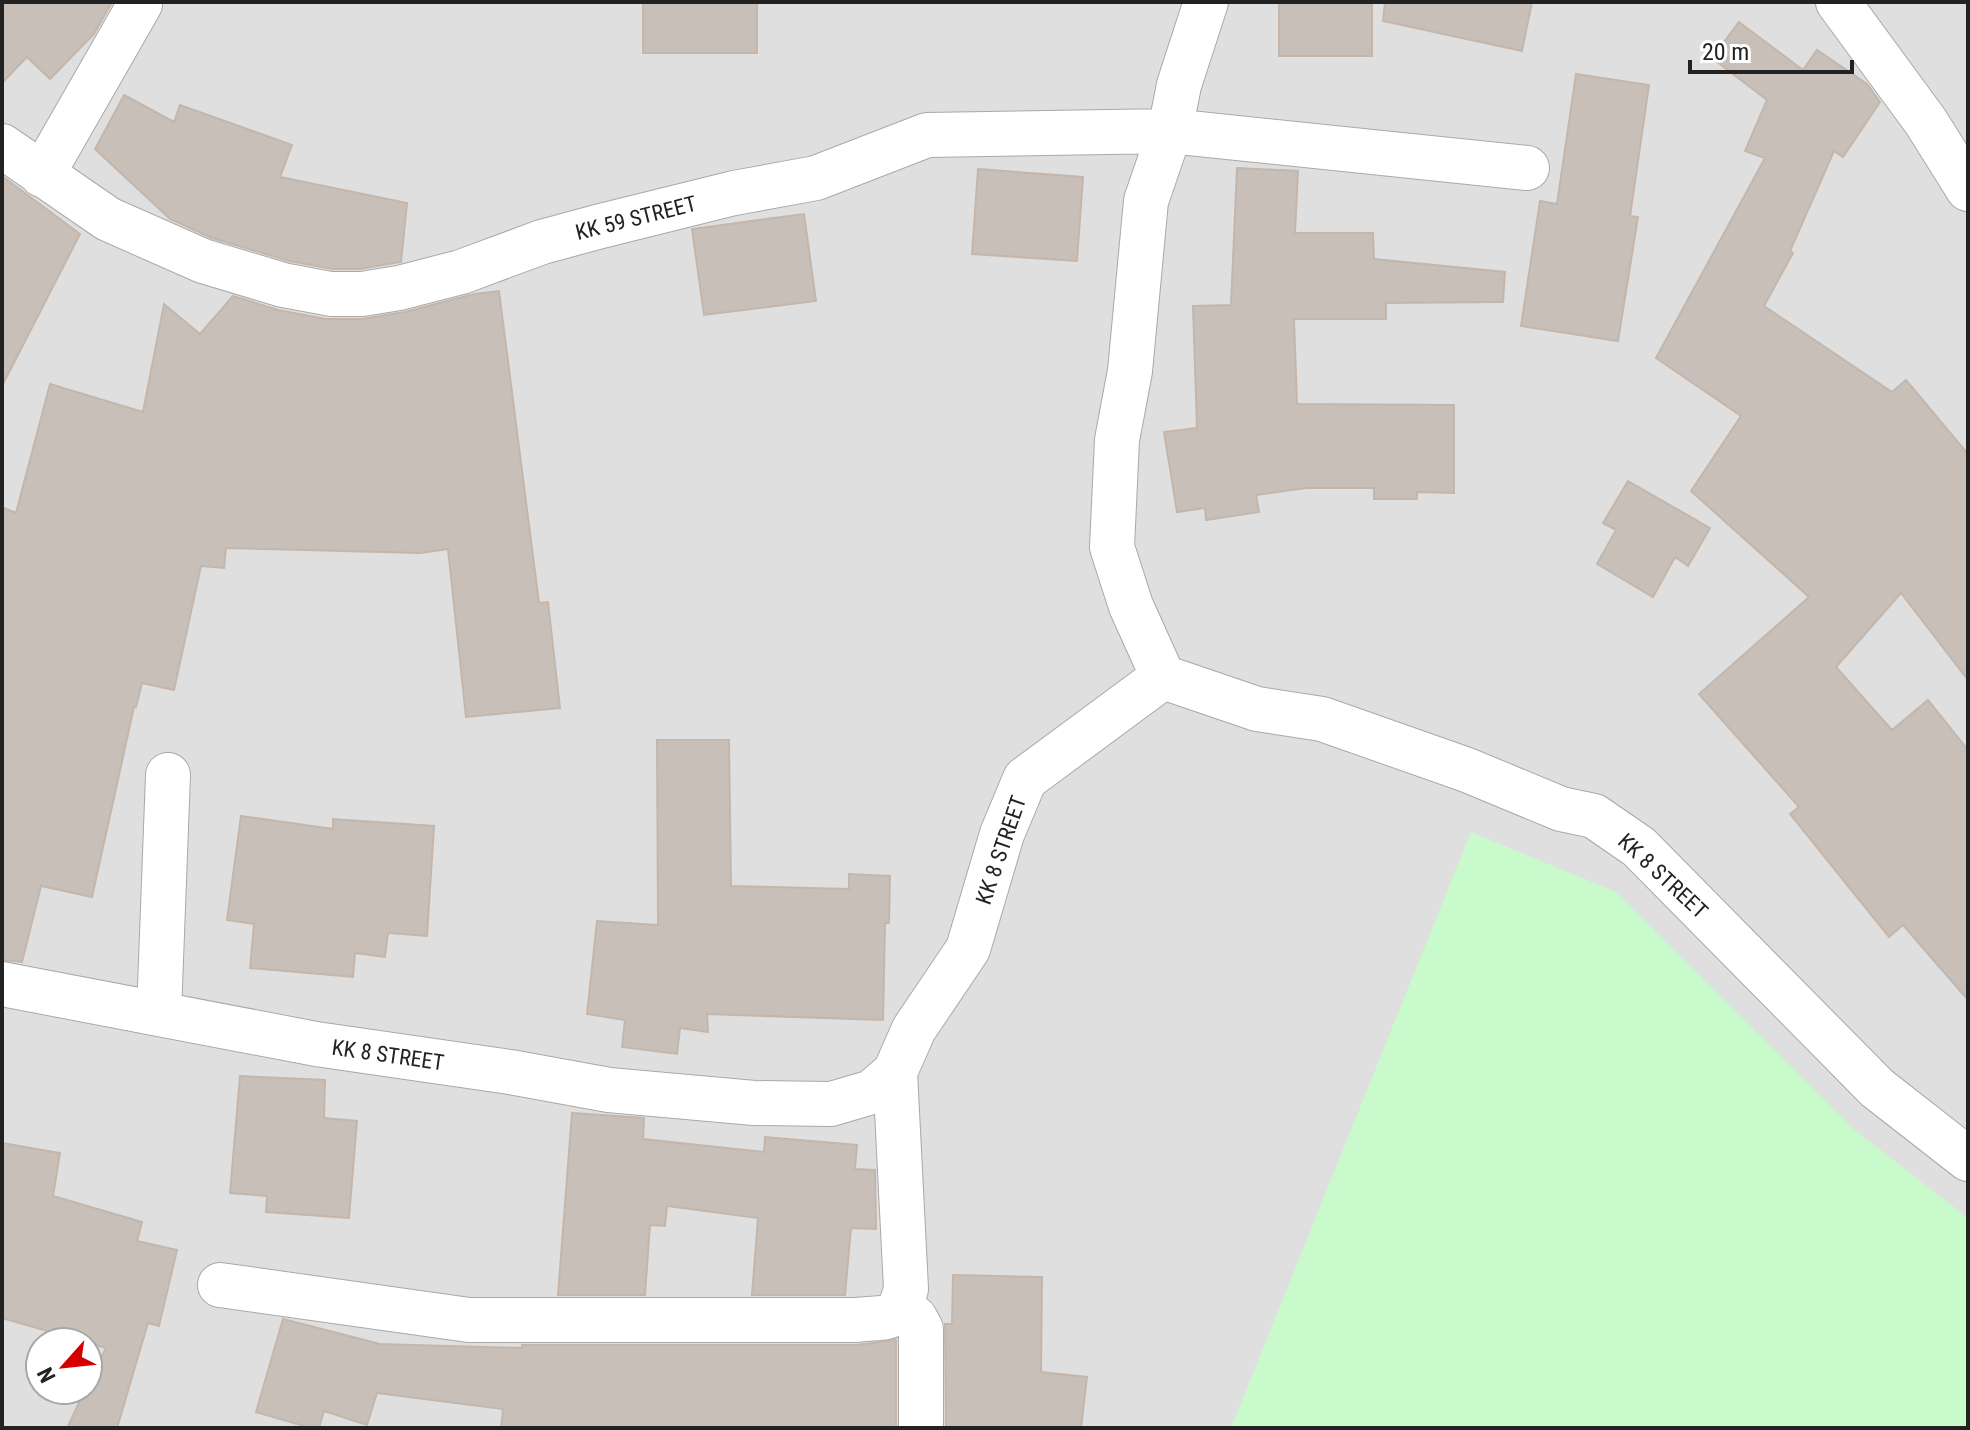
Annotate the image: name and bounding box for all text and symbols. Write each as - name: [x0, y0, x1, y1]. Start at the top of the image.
- scale bar: [1690, 24, 1852, 74]
- text: 20 m: [1702, 38, 1749, 66]
- street label: KK 59 STREET: [573, 191, 699, 245]
- street label: KK 8 STREET: [971, 792, 1031, 908]
- street label: KK 8 STREET: [1613, 828, 1713, 924]
- street label: KK 8 STREET: [330, 1035, 446, 1075]
- north arrow: [24, 1326, 104, 1406]
- text: N: [32, 1363, 61, 1387]

